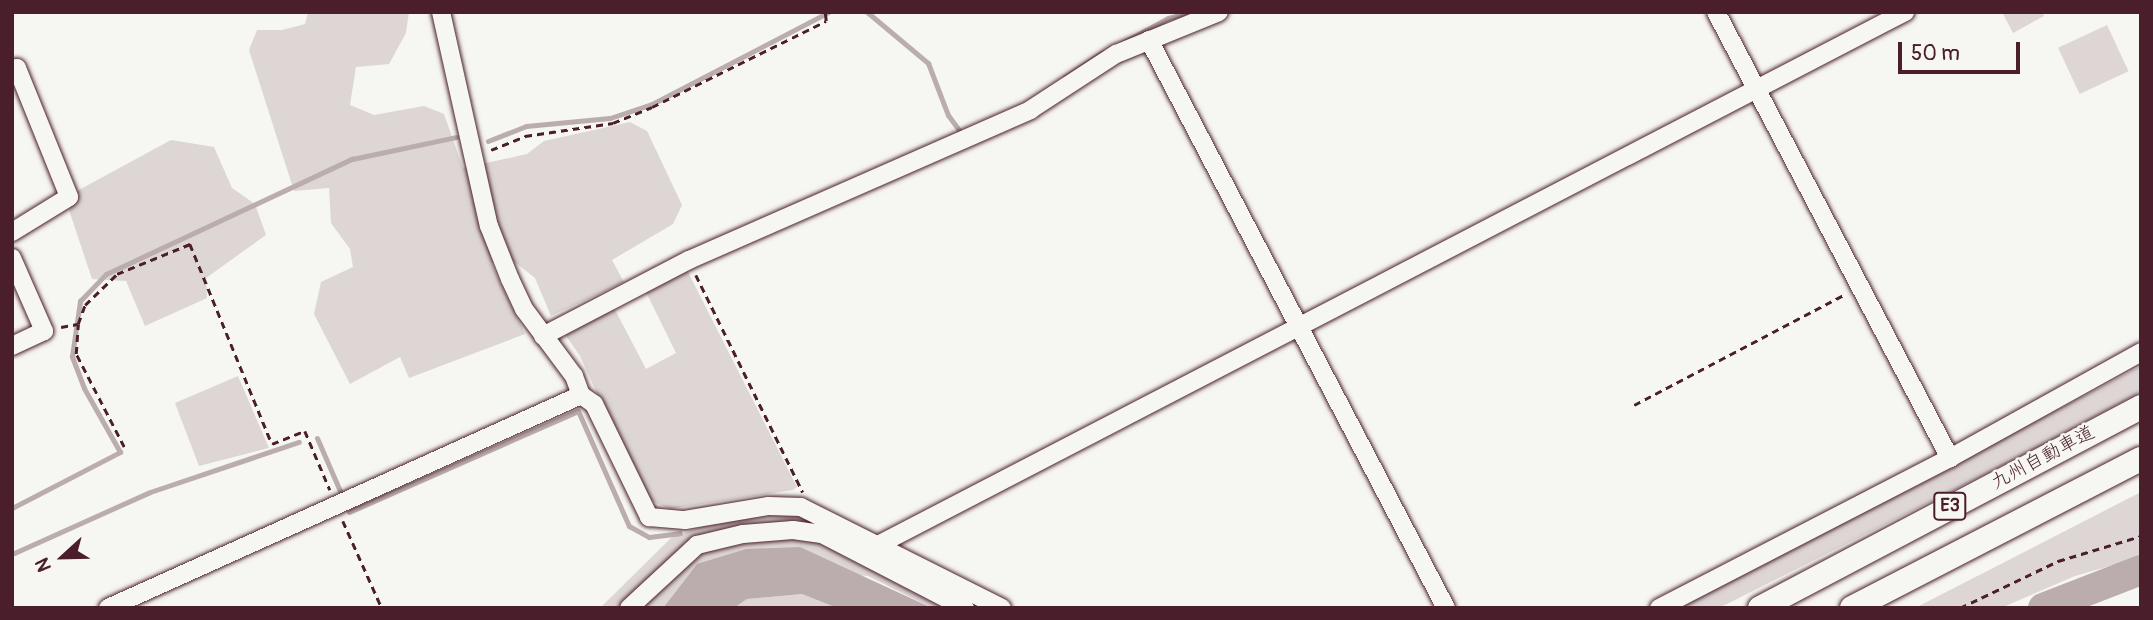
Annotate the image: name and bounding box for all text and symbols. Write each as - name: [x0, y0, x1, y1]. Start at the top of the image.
- scale bar: [1901, 28, 2024, 72]
- text: 50 m: [1911, 40, 1960, 67]
- street label: 九州自動車道: [1987, 421, 2099, 495]
- road number: E3: [1932, 492, 1968, 520]
- north arrow: [28, 522, 98, 592]
- text: N: [30, 554, 57, 575]

